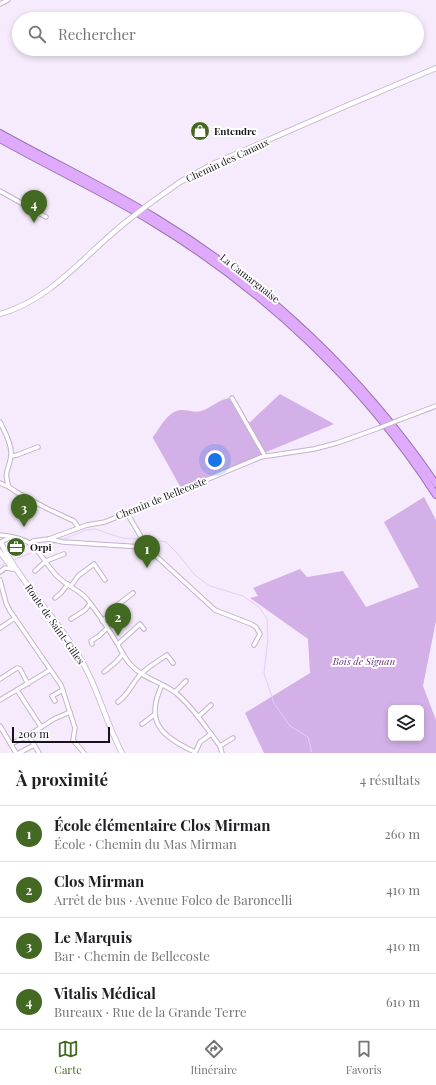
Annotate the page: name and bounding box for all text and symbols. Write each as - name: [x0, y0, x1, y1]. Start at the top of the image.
- search box: [12, 12, 424, 56]
- icon: search: [26, 23, 48, 45]
- text: Rechercher: [58, 24, 136, 44]
- shop icon: Entendre: [189, 120, 211, 142]
- place label: Entendre: [214, 124, 257, 138]
- street label: Chemin des Canaux: [183, 134, 271, 185]
- pin: 4: [21, 190, 47, 223]
- street label: La Camarguaise: [217, 250, 283, 306]
- your location: [205, 450, 225, 470]
- street label: Chemin de Bellecoste: [113, 473, 209, 523]
- pin: 3: [11, 494, 37, 527]
- pin: 1: [134, 535, 160, 568]
- office icon: Orpi: [5, 536, 27, 558]
- place label: Orpi: [30, 540, 52, 554]
- street label: Route de Saint-Gilles: [22, 581, 88, 667]
- pin: 2: [105, 603, 131, 636]
- park label: Bois de Signan: [332, 654, 396, 668]
- map controls: [388, 705, 424, 741]
- button: layers: [388, 705, 424, 741]
- scale bar: [12, 725, 110, 744]
- text: 200 m: [18, 726, 49, 741]
- text: À proximité: [16, 768, 108, 790]
- text: 4 résultats: [360, 771, 420, 788]
- text: École élémentaire Clos Mirman: [54, 815, 270, 835]
- text: 1: [27, 825, 31, 842]
- text: 260 m: [384, 825, 420, 842]
- text: École · Chemin du Mas Mirman: [54, 835, 237, 852]
- text: Clos Mirman: [54, 871, 144, 891]
- text: 2: [26, 881, 32, 898]
- text: 410 m: [386, 881, 420, 898]
- text: Arrêt de bus · Avenue Folco de Baroncelli: [54, 891, 292, 908]
- text: Le Marquis: [54, 927, 132, 947]
- text: 3: [26, 937, 32, 954]
- text: 410 m: [386, 937, 420, 954]
- text: Bar · Chemin de Bellecoste: [54, 947, 210, 964]
- text: Vitalis Médical: [54, 983, 156, 1003]
- text: 4: [26, 993, 32, 1010]
- text: 610 m: [386, 993, 420, 1010]
- text: Bureaux · Rue de la Grande Terre: [54, 1003, 247, 1020]
- tab: Carte: [54, 1038, 82, 1077]
- tab: Itinéraire: [190, 1038, 237, 1077]
- tab: Favoris: [346, 1038, 382, 1077]

